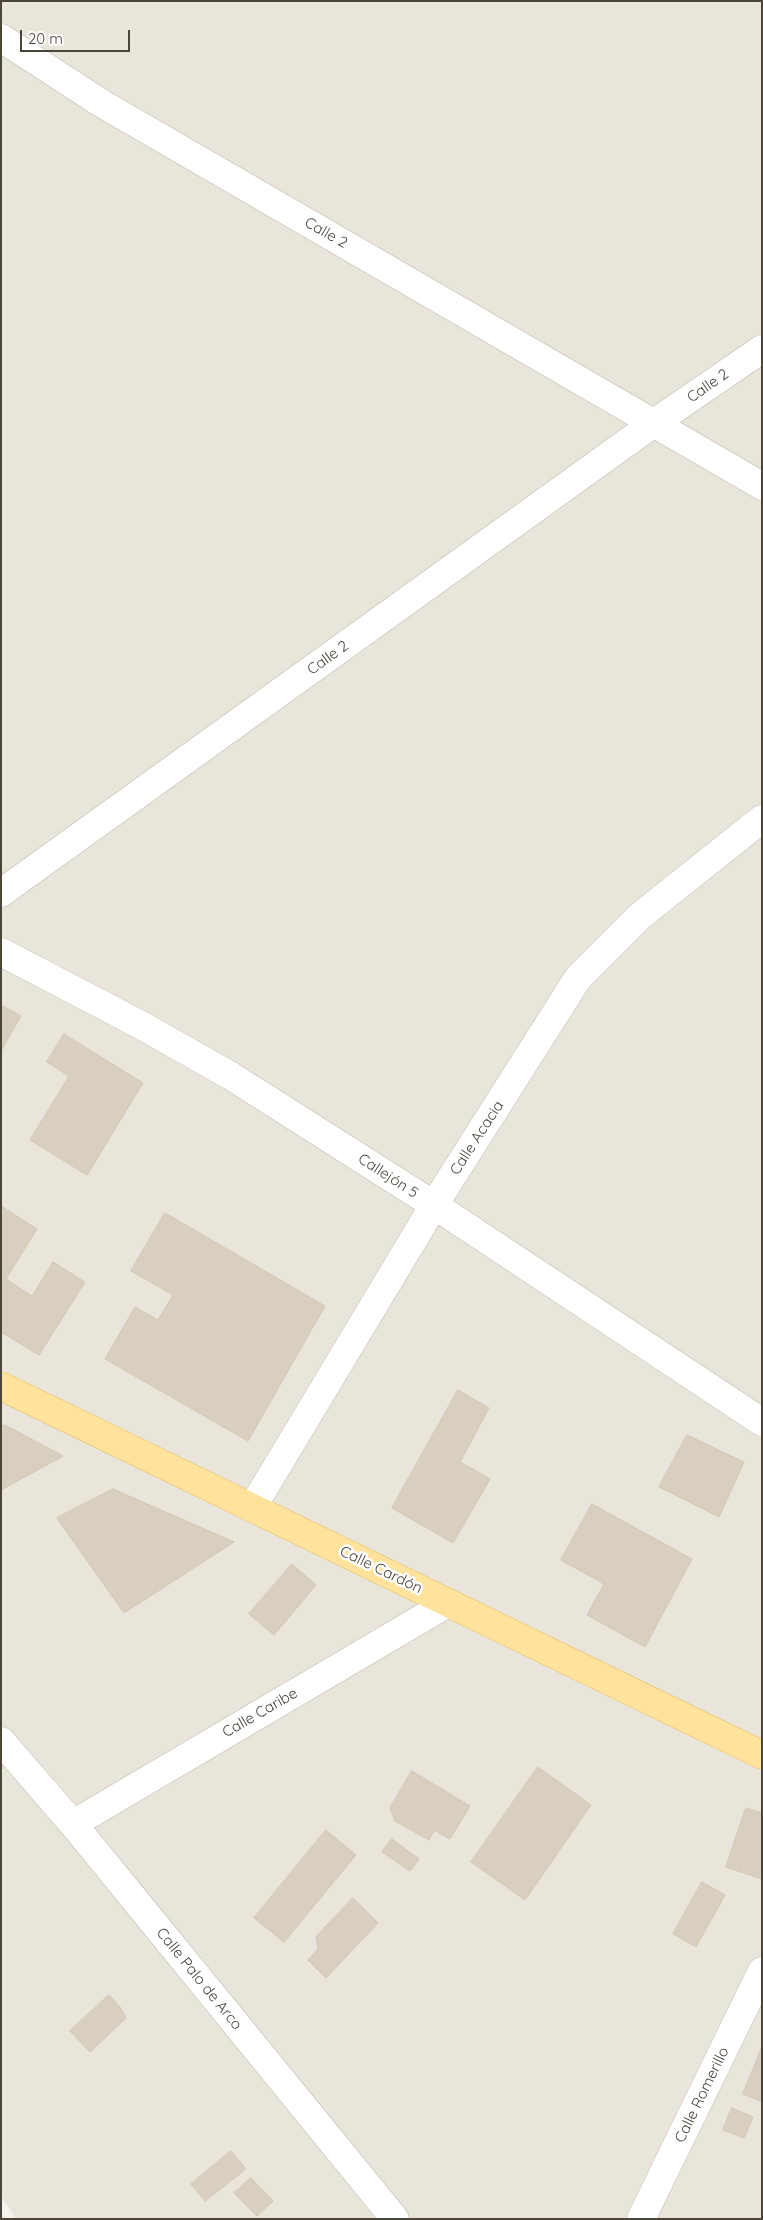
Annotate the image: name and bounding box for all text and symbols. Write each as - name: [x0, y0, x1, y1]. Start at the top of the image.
- scale bar: [22, 20, 132, 52]
- text: 20 m: [28, 29, 63, 48]
- street label: Calle 2: [301, 214, 351, 252]
- street label: Calle 2: [684, 365, 732, 407]
- street label: Calle 2: [304, 637, 352, 679]
- street label: Calle Acacia: [446, 1098, 508, 1178]
- street label: Callejón 5: [355, 1150, 421, 1202]
- street label: Calle Cardón: [337, 1542, 425, 1598]
- street label: Calle Caribe: [219, 1684, 301, 1742]
- street label: Calle Palo de Arco: [152, 1924, 246, 2034]
- street label: Calle Romerillo: [671, 2044, 733, 2146]

